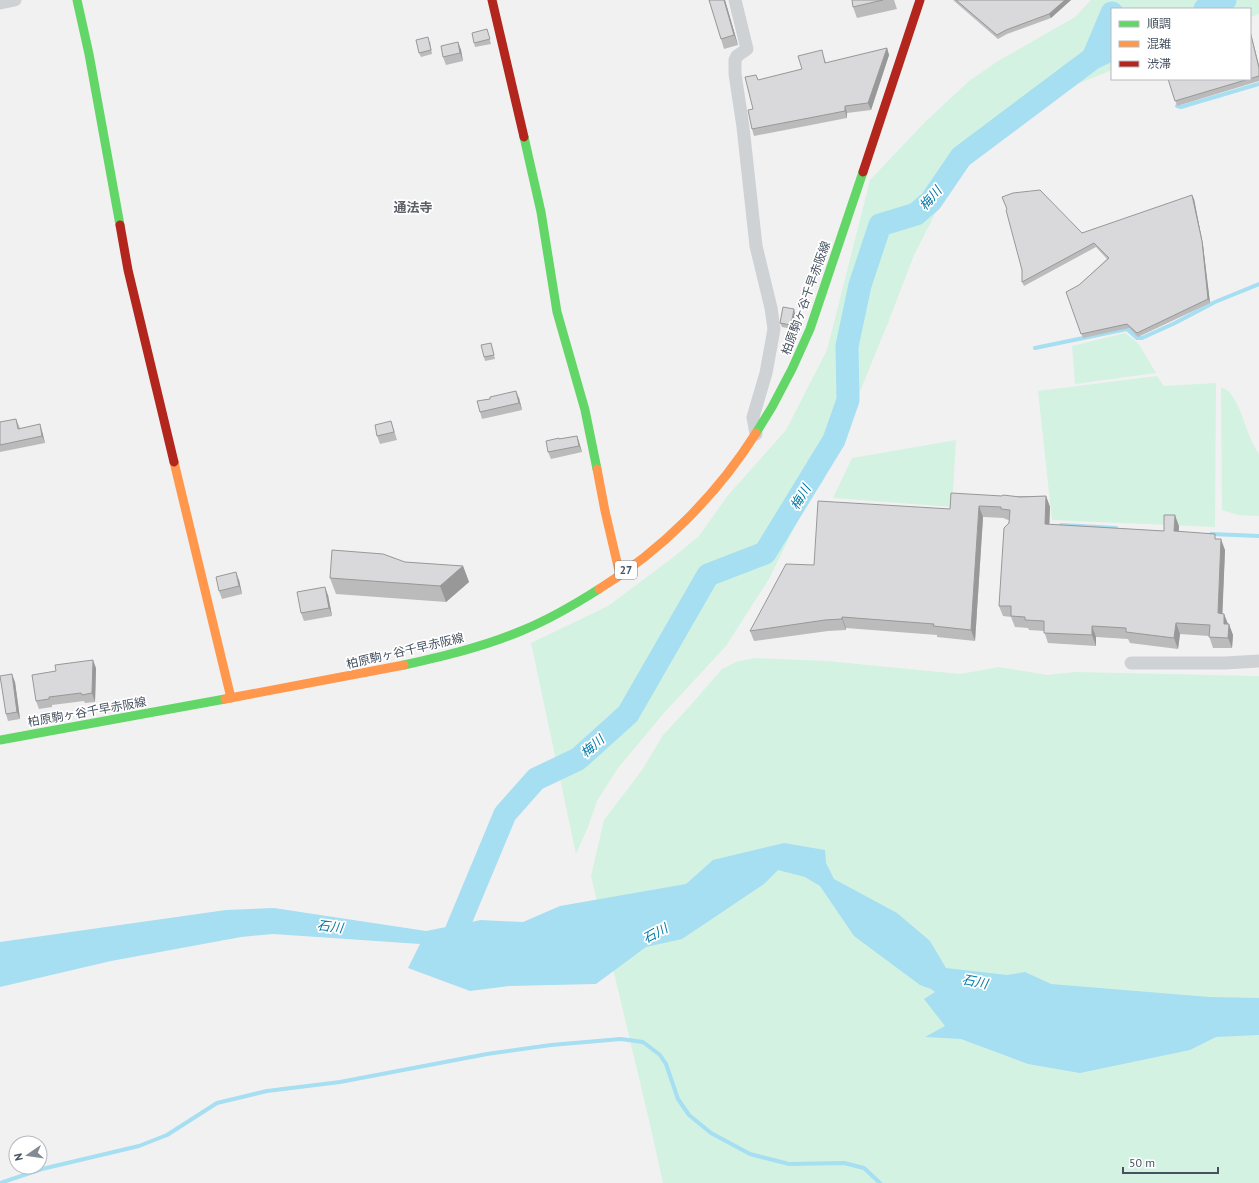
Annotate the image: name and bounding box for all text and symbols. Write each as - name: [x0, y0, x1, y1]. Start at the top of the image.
- legend: [1111, 8, 1251, 80]
- text: 順調: [1147, 16, 1171, 31]
- text: 混雑: [1147, 36, 1171, 51]
- text: 渋滞: [1147, 56, 1171, 71]
- water label: 梅川: [915, 181, 947, 214]
- district label: 通法寺: [393, 199, 433, 216]
- street label: 柏原駒ヶ谷千早赤阪線: [778, 239, 833, 357]
- water label: 梅川: [786, 480, 815, 513]
- road number: 27: [615, 561, 637, 579]
- street label: 柏原駒ヶ谷千早赤阪線: [345, 630, 465, 671]
- street label: 柏原駒ヶ谷千早赤阪線: [27, 694, 147, 729]
- water label: 梅川: [577, 730, 609, 761]
- water label: 石川: [316, 916, 346, 937]
- water label: 石川: [640, 919, 672, 947]
- water label: 石川: [961, 971, 991, 993]
- north arrow: [8, 1135, 48, 1175]
- scale bar: [1123, 1149, 1218, 1175]
- text: N: [11, 1152, 26, 1162]
- text: 50 m: [1129, 1155, 1155, 1170]

